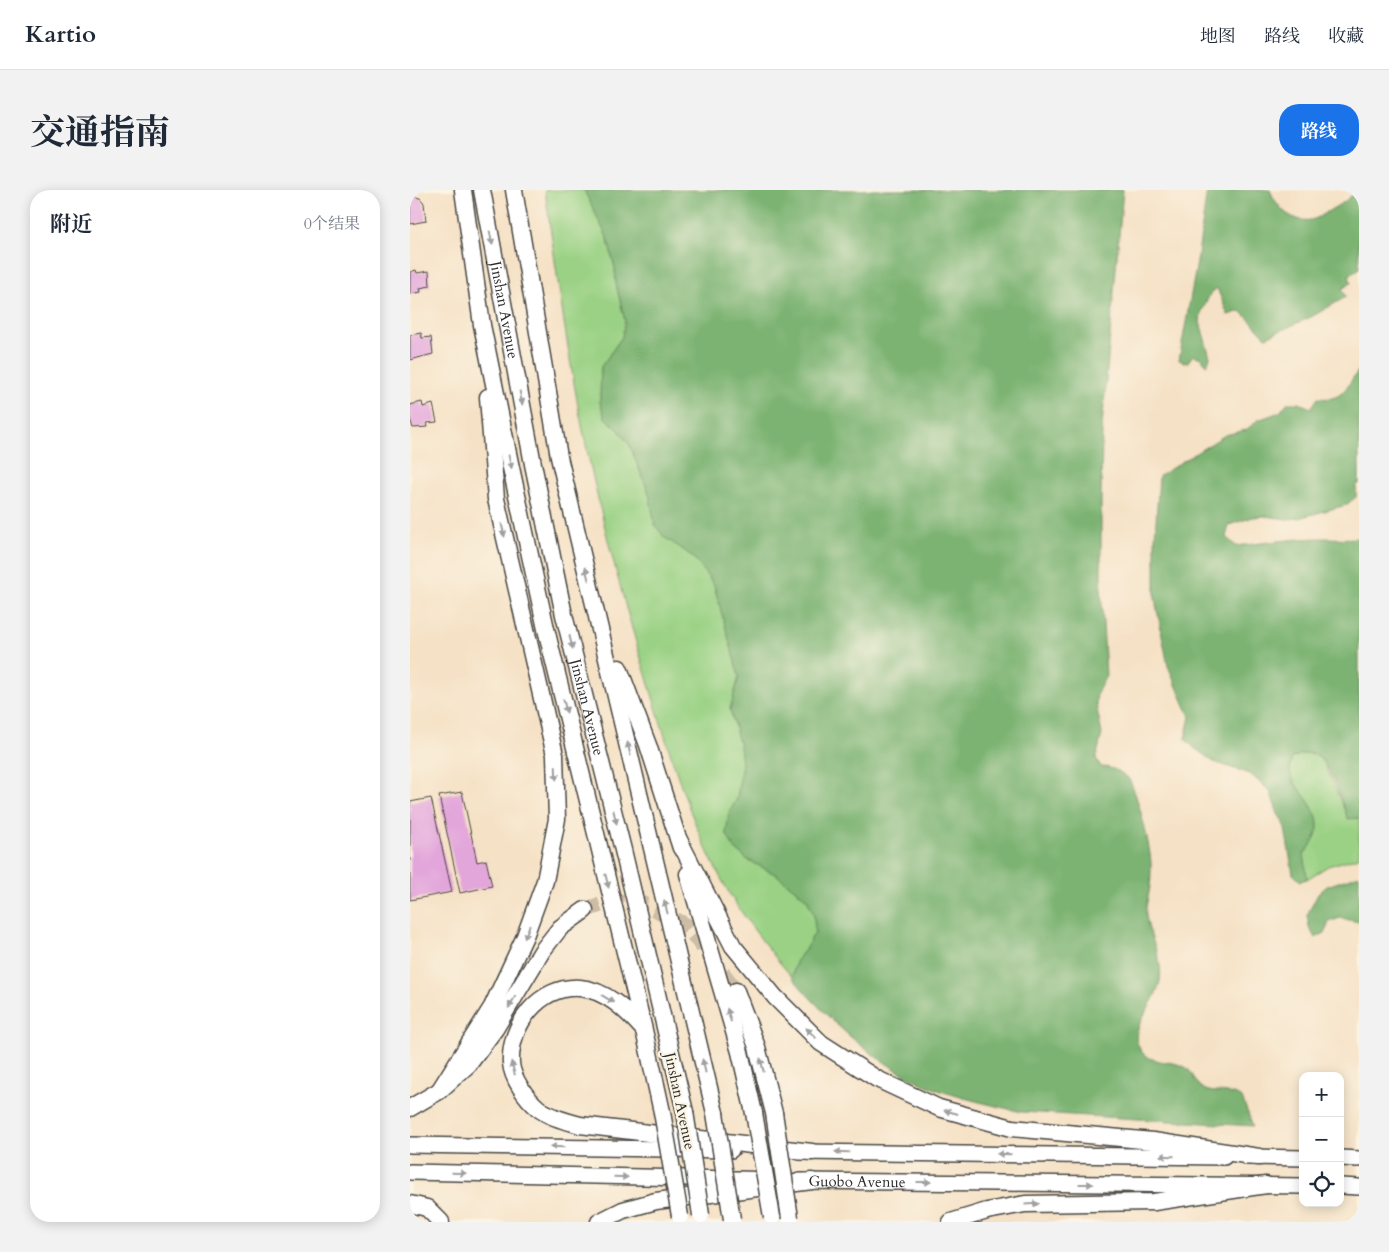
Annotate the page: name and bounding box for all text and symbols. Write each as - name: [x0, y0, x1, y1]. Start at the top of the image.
- text: Kartio: [25, 18, 96, 51]
- text: 地图: [1200, 24, 1236, 49]
- text: 路线: [1264, 24, 1300, 49]
- text: 收藏: [1328, 24, 1364, 49]
- button: 路线: [1279, 104, 1359, 156]
- text: 交通指南: [30, 109, 170, 157]
- text: 附近: [50, 210, 92, 239]
- text: 0个结果: [304, 213, 360, 235]
- one-way arrow: [487, 230, 495, 246]
- street label: Jinshan Avenue: [485, 258, 523, 361]
- one-way arrow: [517, 390, 525, 406]
- one-way arrow: [506, 454, 514, 470]
- one-way arrow: [499, 522, 507, 537]
- one-way arrow: [583, 567, 591, 582]
- one-way arrow: [567, 635, 575, 650]
- street label: Jinshan Avenue: [565, 655, 609, 758]
- one-way arrow: [561, 698, 569, 713]
- one-way arrow: [625, 742, 633, 757]
- one-way arrow: [552, 766, 560, 782]
- one-way arrow: [611, 810, 619, 825]
- one-way arrow: [603, 873, 611, 888]
- one-way arrow: [662, 900, 670, 915]
- one-way arrow: [523, 924, 530, 939]
- one-way arrow: [601, 994, 614, 1003]
- one-way arrow: [507, 995, 516, 1008]
- one-way arrow: [724, 1007, 732, 1022]
- one-way arrow: [805, 1027, 817, 1039]
- street label: Jinshan Avenue: [660, 1049, 700, 1152]
- one-way arrow: [700, 1058, 708, 1073]
- one-way arrow: [758, 1058, 766, 1073]
- one-way arrow: [509, 1060, 517, 1075]
- map controls: [1299, 1072, 1344, 1207]
- button: +: [1299, 1072, 1344, 1117]
- one-way arrow: [944, 1108, 959, 1116]
- button: −: [1299, 1117, 1344, 1162]
- one-way arrow: [548, 1143, 564, 1151]
- one-way arrow: [833, 1148, 849, 1156]
- one-way arrow: [996, 1150, 1012, 1158]
- one-way arrow: [1158, 1152, 1174, 1160]
- button: locate: [1299, 1162, 1344, 1207]
- one-way arrow: [451, 1169, 467, 1177]
- street label: Guobo Avenue: [808, 1171, 906, 1192]
- one-way arrow: [613, 1173, 629, 1181]
- one-way arrow: [916, 1178, 932, 1186]
- one-way arrow: [1078, 1180, 1094, 1188]
- one-way arrow: [1024, 1199, 1040, 1207]

